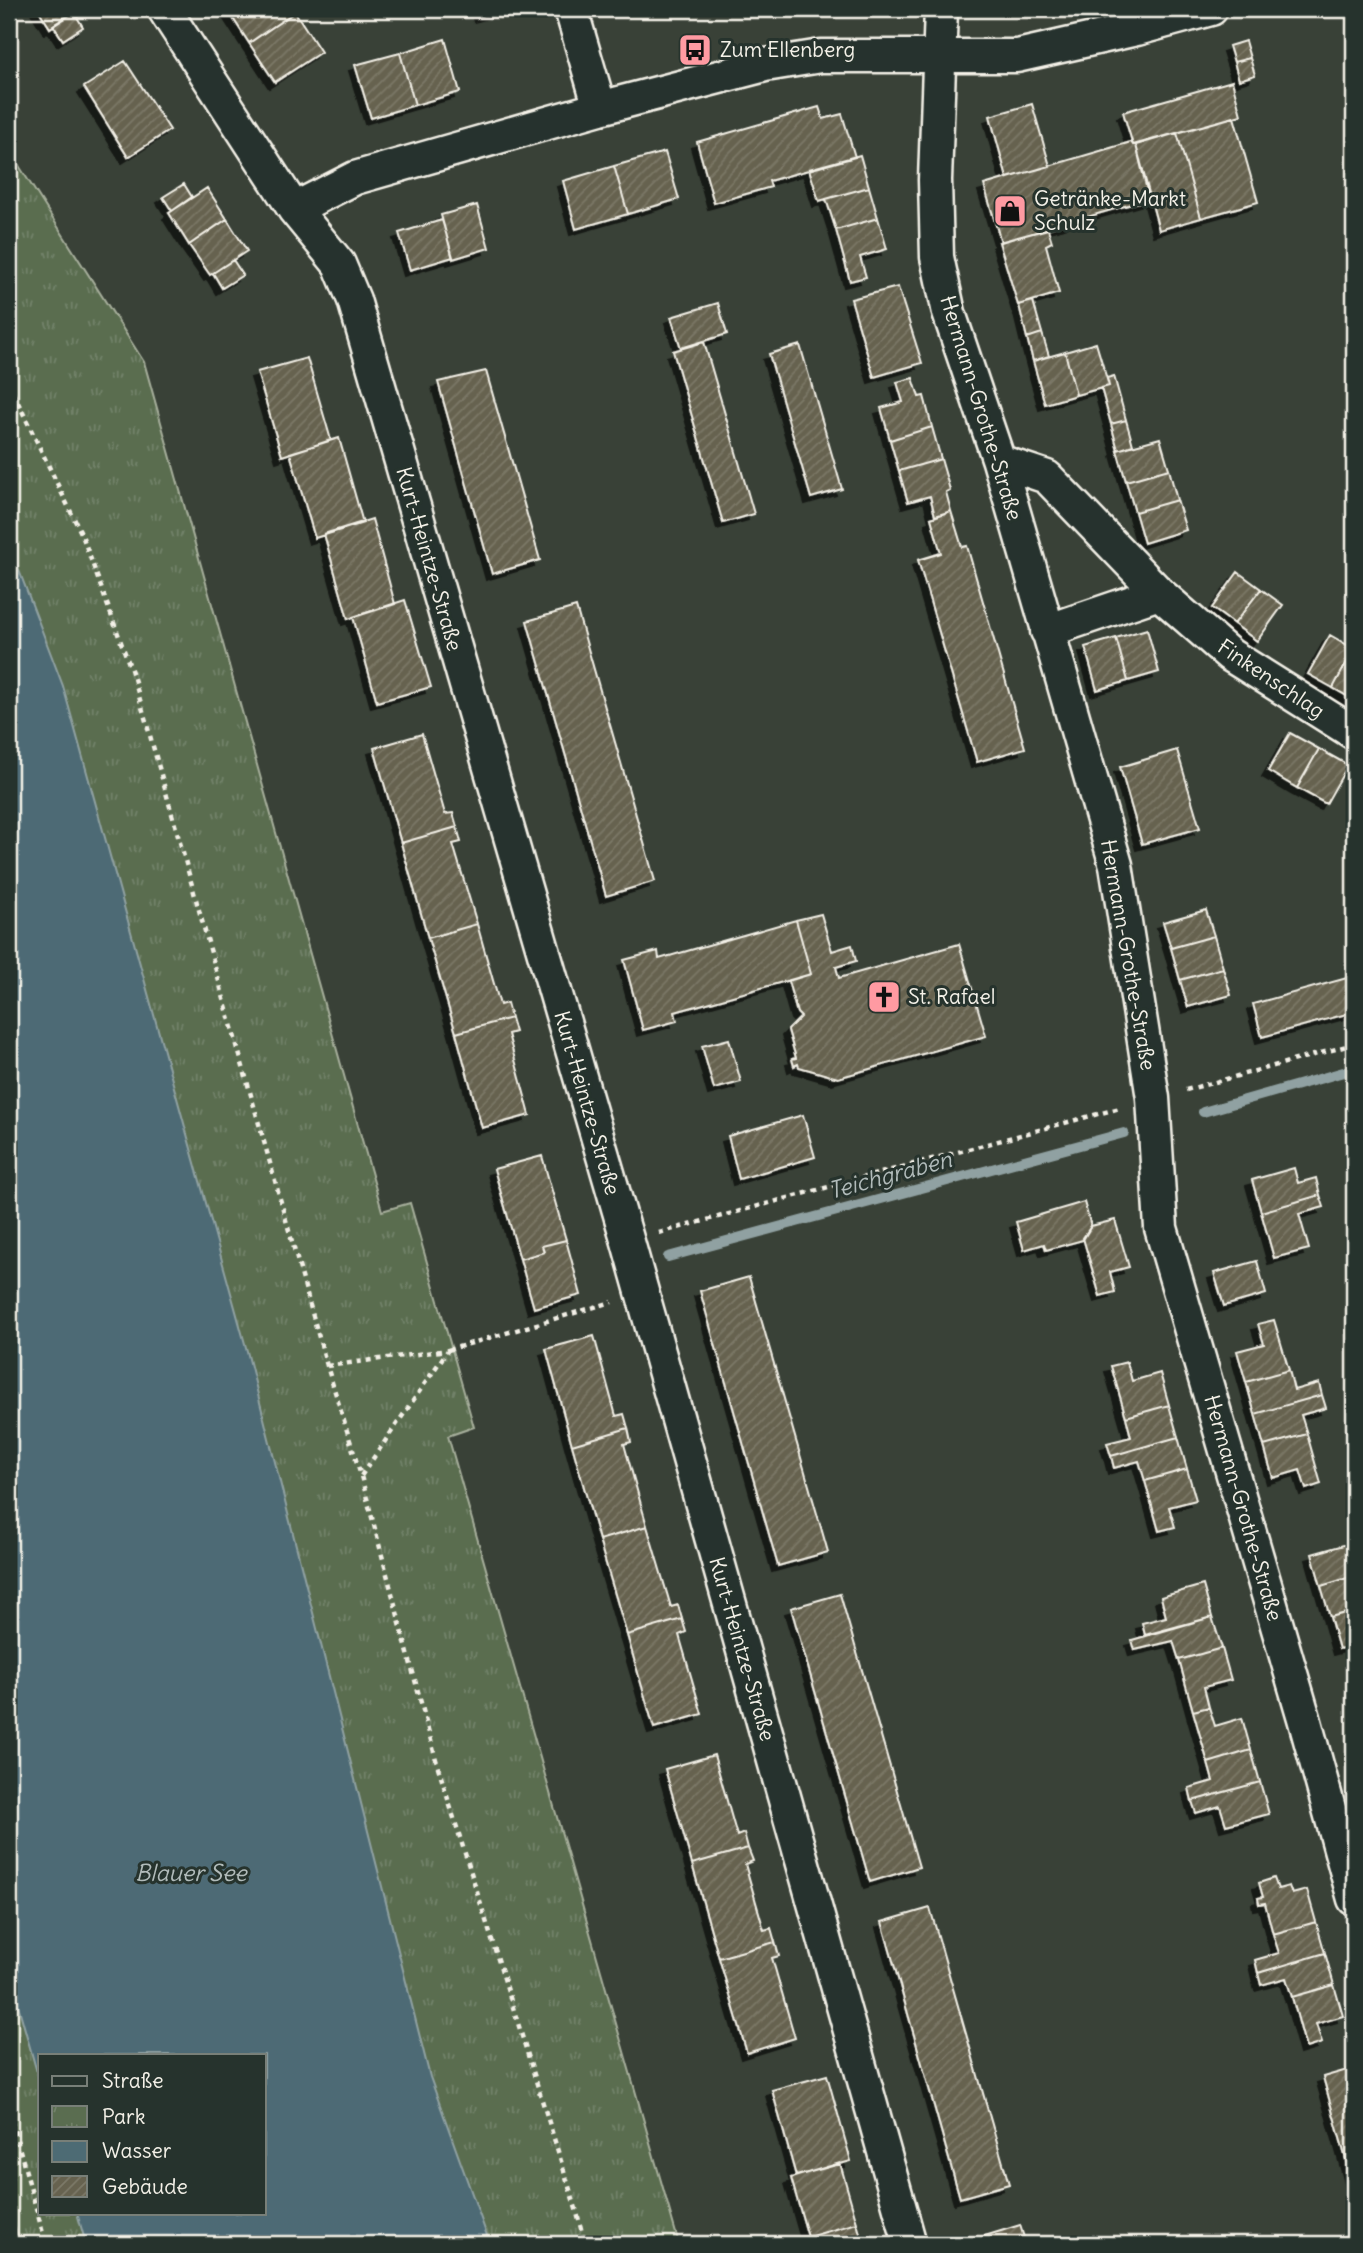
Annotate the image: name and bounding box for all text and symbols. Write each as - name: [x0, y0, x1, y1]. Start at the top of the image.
- bus stop icon: Zum Ellenberg: [676, 31, 714, 69]
- place label: Zum Ellenberg: [720, 36, 855, 63]
- place label: Getränke-Markt Schulz: [1034, 185, 1186, 236]
- shop icon: Getränke-Markt Schulz: [991, 192, 1029, 230]
- street label: Hermann-Grothe-Straße: [934, 292, 1029, 524]
- street label: Kurt-Heintze-Straße: [390, 464, 469, 654]
- street label: Finkenschlag: [1213, 633, 1330, 724]
- street label: Hermann-Grothe-Straße: [1095, 837, 1162, 1072]
- church icon: St. Rafael: [865, 978, 903, 1016]
- place label: St. Rafael: [908, 983, 995, 1010]
- street label: Kurt-Heintze-Straße: [548, 1008, 627, 1198]
- water label: Teichgraben: [825, 1144, 955, 1205]
- street label: Hermann-Grothe-Straße: [1198, 1392, 1289, 1624]
- street label: Kurt-Heintze-Straße: [703, 1554, 782, 1744]
- water label: Blauer See: [135, 1858, 248, 1887]
- legend: [38, 2054, 266, 2214]
- text: Straße: [102, 2067, 163, 2094]
- text: Park: [102, 2103, 145, 2130]
- text: Wasser: [102, 2137, 172, 2164]
- text: Gebäude: [102, 2173, 188, 2200]

